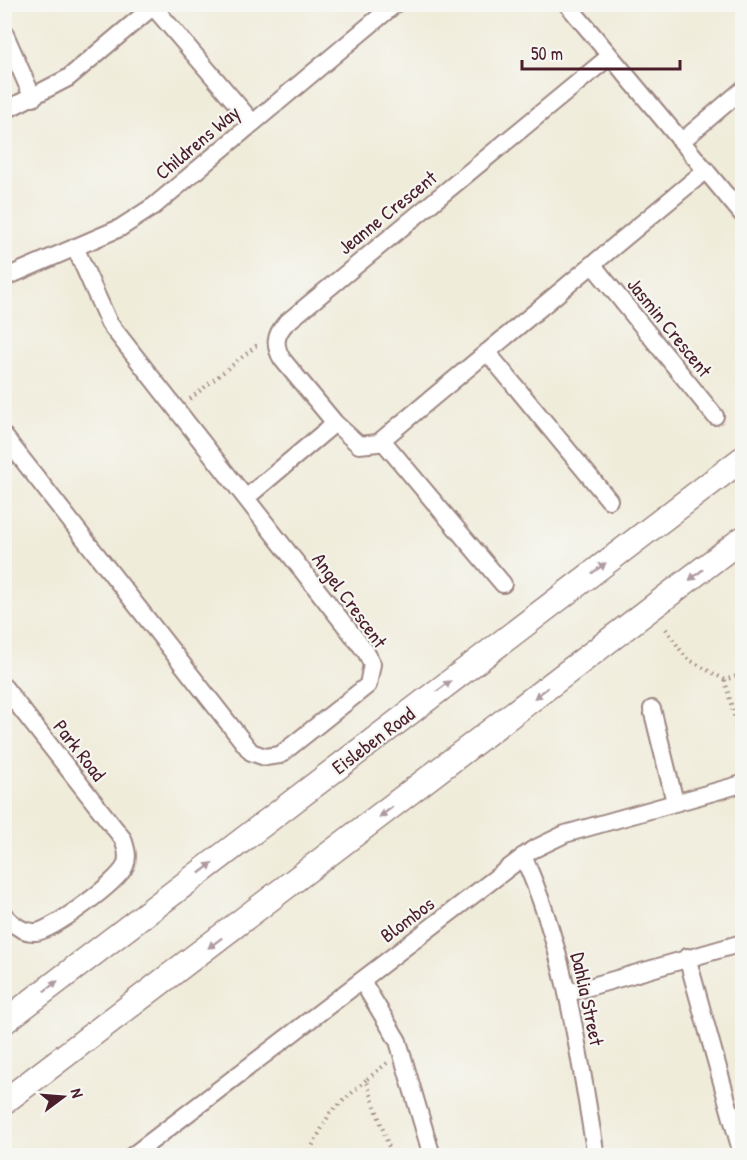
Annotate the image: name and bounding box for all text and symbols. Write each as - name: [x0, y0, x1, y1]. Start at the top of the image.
- scale bar: [522, 33, 680, 71]
- text: 50 m: [531, 41, 563, 66]
- street label: Childrens Way: [149, 99, 245, 185]
- street label: Jeanne Crescent: [332, 163, 443, 260]
- street label: Jasmin Crescent: [622, 272, 719, 383]
- street label: Angel Crescent: [306, 547, 394, 654]
- one-way arrow: [592, 562, 607, 574]
- one-way arrow: [688, 568, 704, 581]
- one-way arrow: [437, 680, 452, 692]
- one-way arrow: [533, 686, 548, 698]
- street label: Eisleben Road: [326, 700, 420, 780]
- street label: Park Road: [48, 714, 113, 786]
- one-way arrow: [379, 805, 394, 817]
- one-way arrow: [198, 861, 214, 874]
- street label: Blombos: [374, 890, 440, 948]
- one-way arrow: [207, 936, 222, 948]
- street label: Dahlia Street: [565, 950, 611, 1049]
- one-way arrow: [43, 980, 59, 993]
- north arrow: [33, 1067, 93, 1127]
- text: N: [66, 1086, 89, 1100]

